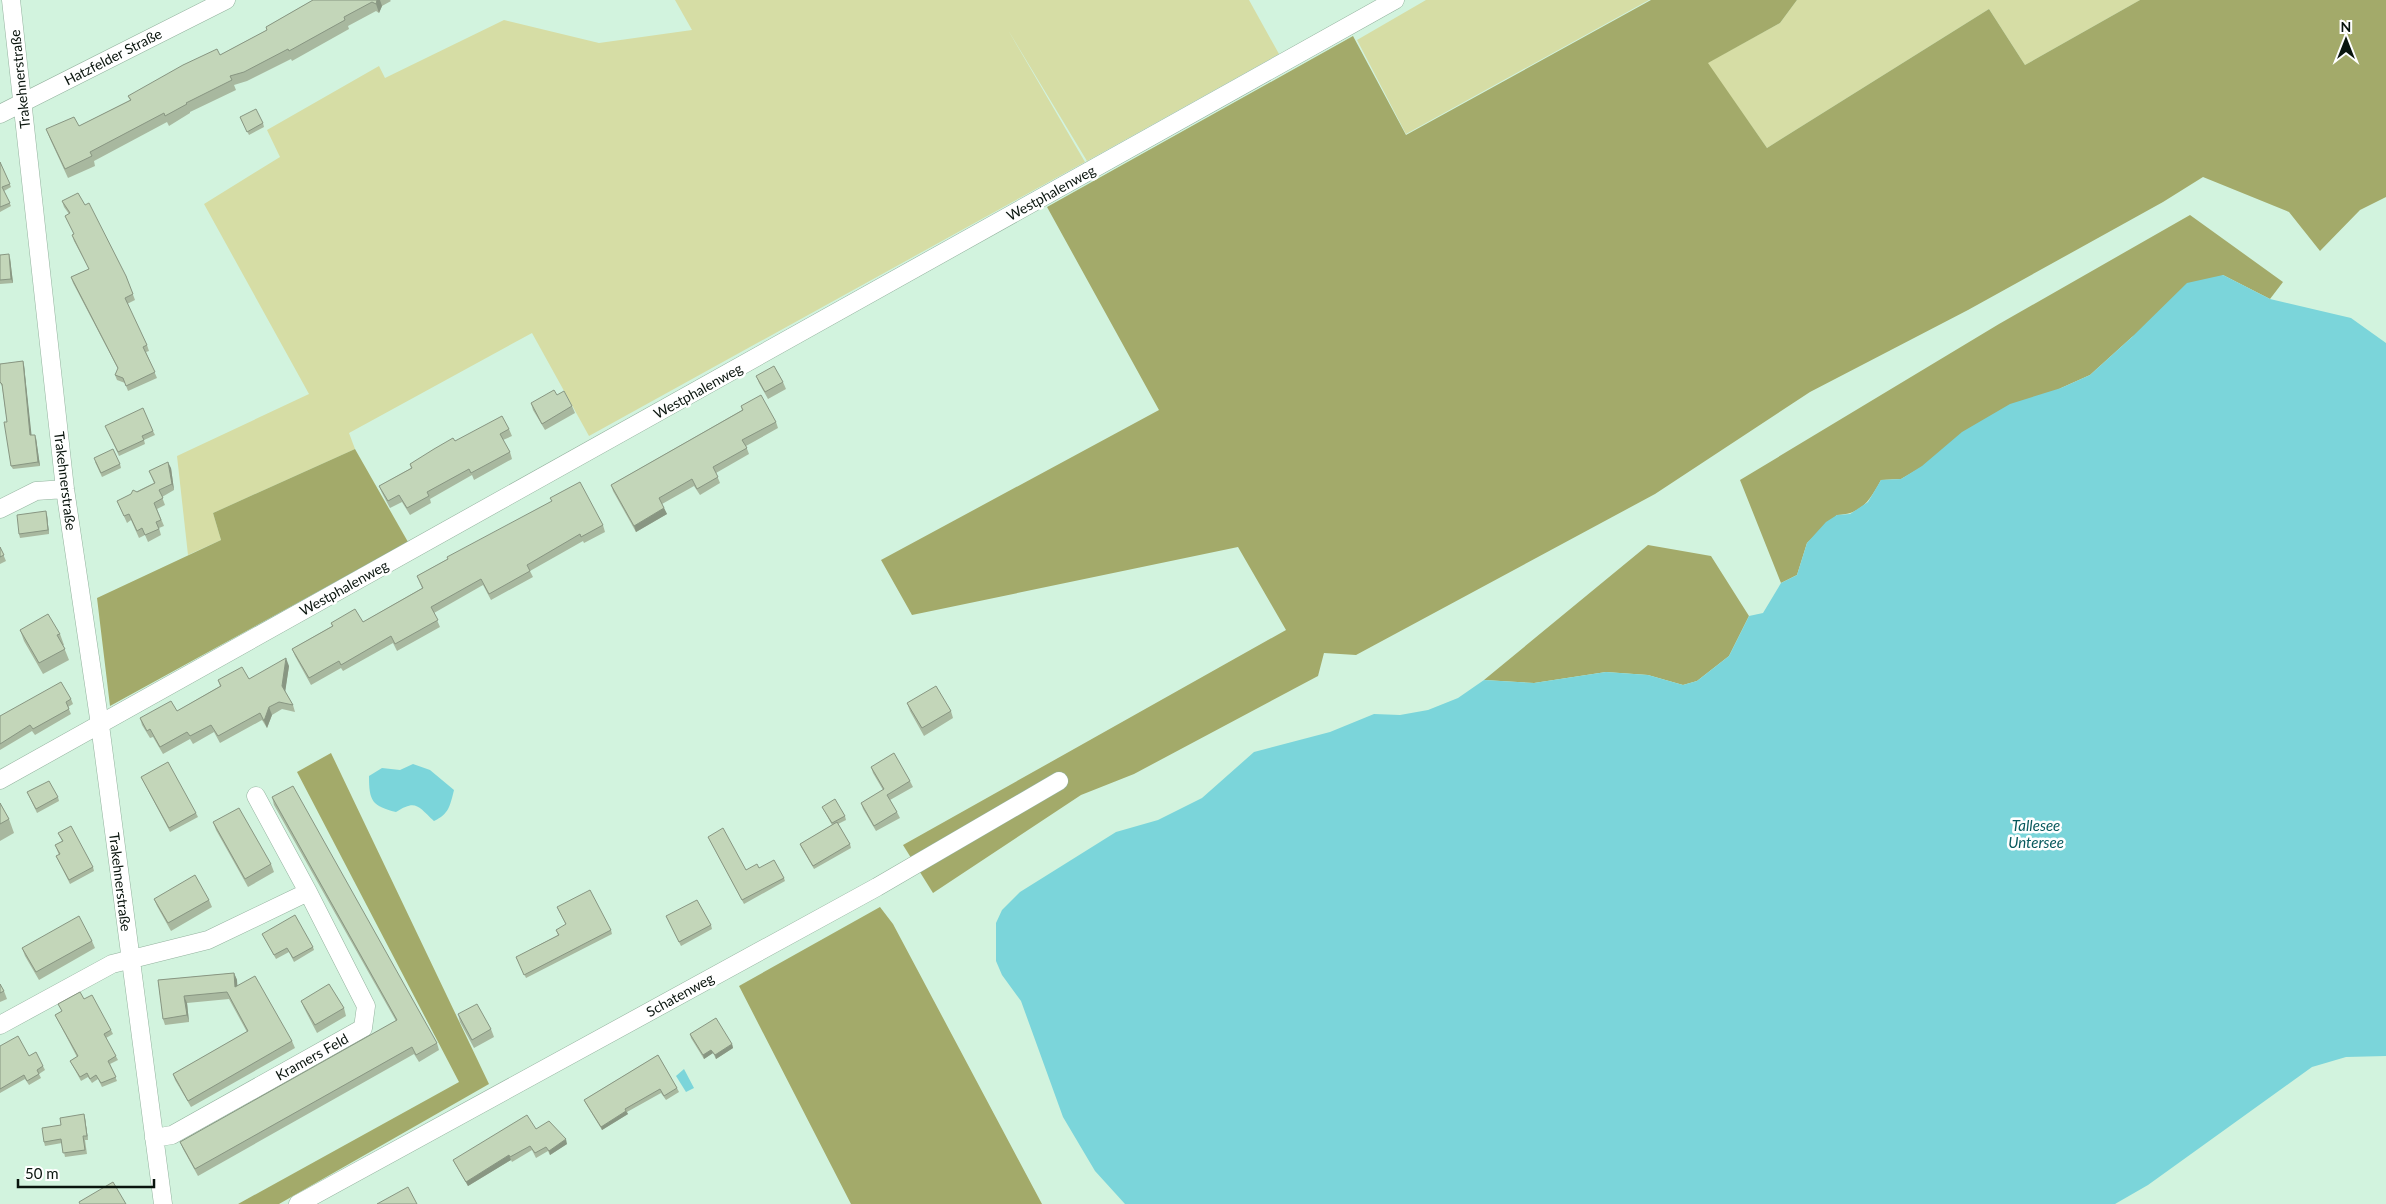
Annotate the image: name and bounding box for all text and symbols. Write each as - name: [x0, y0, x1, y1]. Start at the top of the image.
- north arrow: [2321, 15, 2371, 65]
- text: N: [2341, 18, 2351, 35]
- street label: Hatzfelder Straße: [61, 25, 164, 89]
- street label: Trakehnerstraße: [6, 29, 33, 129]
- street label: Westphalenweg: [1003, 161, 1098, 224]
- street label: Westphalenweg: [650, 359, 745, 422]
- street label: Trakehnerstraße: [51, 431, 80, 531]
- street label: Westphalenweg: [296, 556, 391, 619]
- water label: Tallesee Untersee: [2008, 816, 2064, 851]
- street label: Trakehnerstraße: [106, 832, 135, 932]
- street label: Schatenweg: [643, 969, 717, 1020]
- street label: Kramers Feld: [272, 1030, 351, 1084]
- scale bar: [18, 1156, 154, 1188]
- text: 50 m: [25, 1164, 59, 1182]

